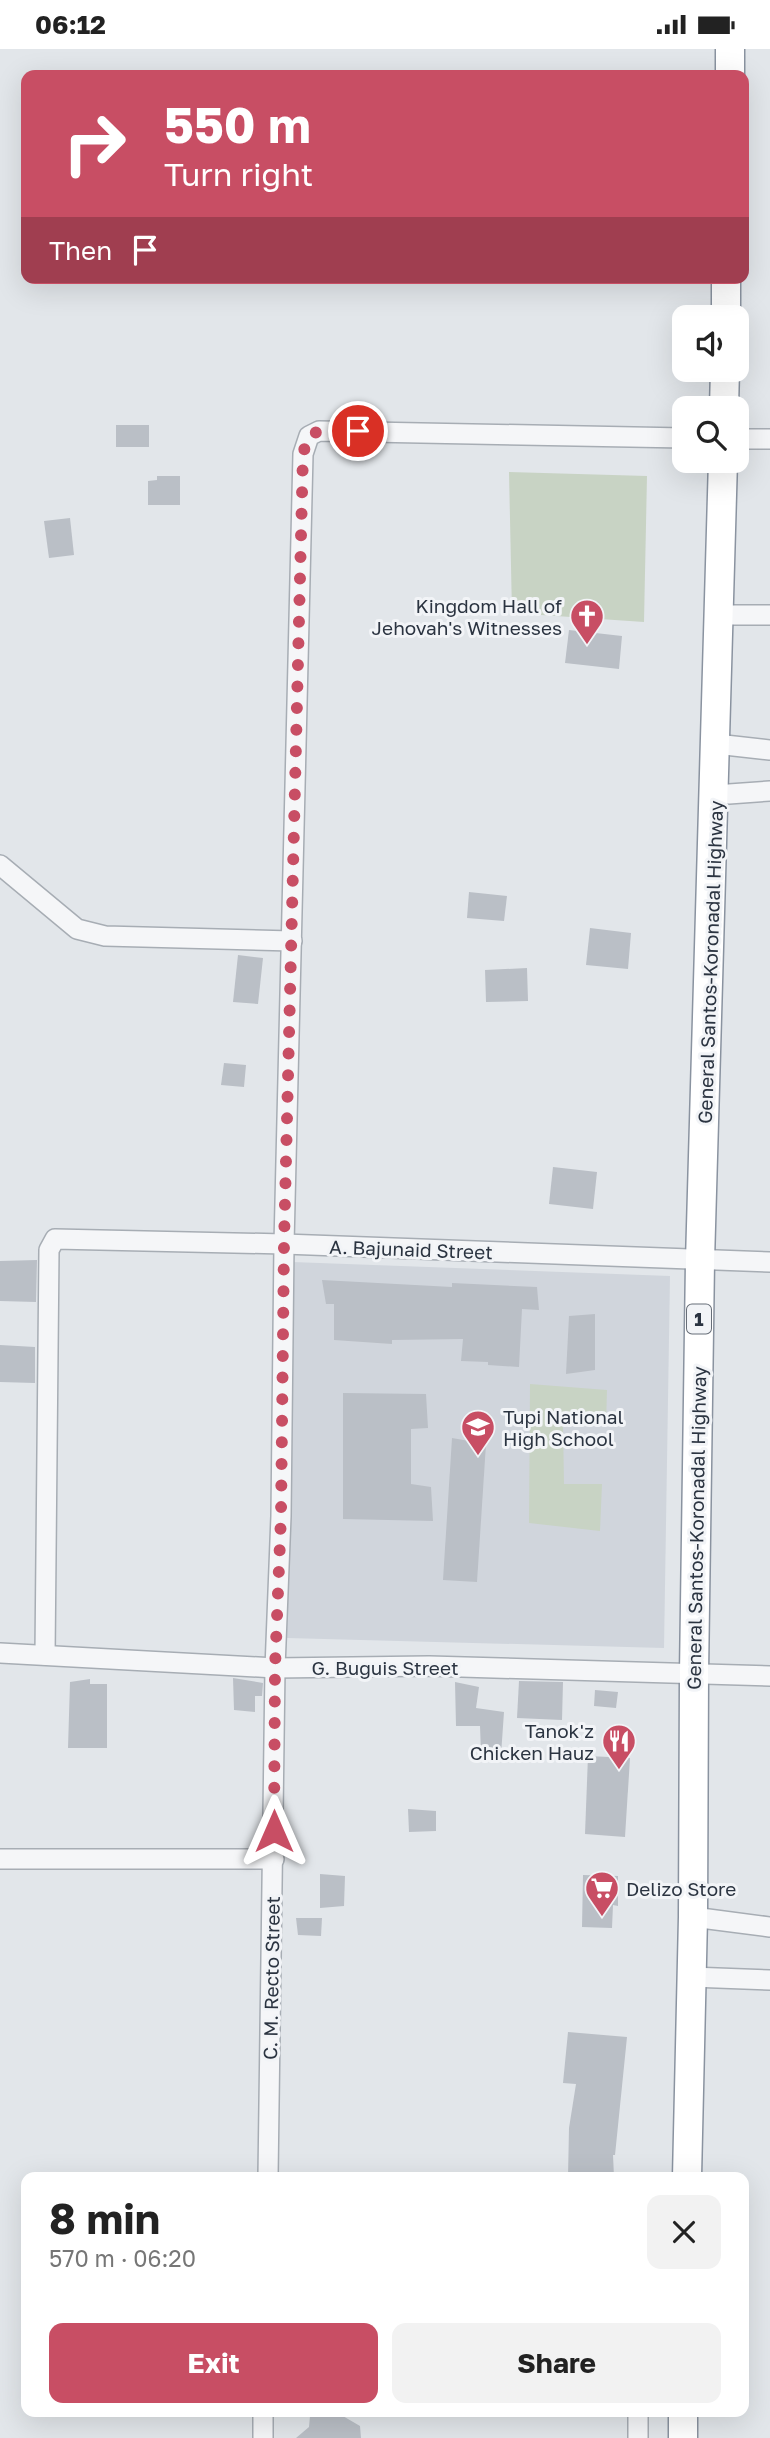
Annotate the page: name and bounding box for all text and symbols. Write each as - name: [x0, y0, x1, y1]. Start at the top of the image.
- text: 06:12: [35, 9, 106, 40]
- text: 550 m: [164, 95, 311, 154]
- icon: right: [49, 98, 140, 189]
- text: Turn right: [164, 155, 313, 193]
- icon: arrive: [126, 231, 164, 269]
- text: Then: [49, 235, 112, 266]
- map controls: [672, 305, 749, 473]
- button: sound: [672, 305, 749, 382]
- button: search: [672, 396, 749, 473]
- pin: [328, 401, 388, 461]
- icon: arrive: [339, 412, 377, 450]
- place label: Kingdom Hall of Jehovah's Witnesses: [372, 594, 562, 639]
- church icon: Kingdom Hall of Jehovah's Witnesses: [568, 597, 606, 646]
- street label: General Santos-Koronadal Highway: [693, 799, 727, 1124]
- street label: A. Bajunaid Street: [329, 1235, 493, 1263]
- road number: 1: [687, 1304, 711, 1333]
- street label: General Santos-Koronadal Highway: [682, 1366, 710, 1690]
- place label: Tupi National High School: [503, 1405, 624, 1450]
- school or university icon: Tupi National High School: [459, 1408, 497, 1457]
- street label: G. Buguis Street: [311, 1656, 459, 1679]
- place label: Tanok'z Chicken Hauz: [470, 1719, 594, 1764]
- restaurant icon: Tanok'z Chicken Hauz: [600, 1722, 638, 1771]
- position arrow: [237, 1794, 311, 1868]
- supermarket icon: Delizo Store: [583, 1869, 621, 1918]
- place label: Delizo Store: [626, 1877, 736, 1900]
- street label: C. M. Recto Street: [258, 1896, 284, 2060]
- text: 8 min: [49, 2193, 160, 2243]
- button: close: [647, 2195, 721, 2269]
- text: 570 m · 06:20: [49, 2244, 196, 2272]
- button: Exit: [49, 2323, 378, 2403]
- button: Share: [392, 2323, 721, 2403]

